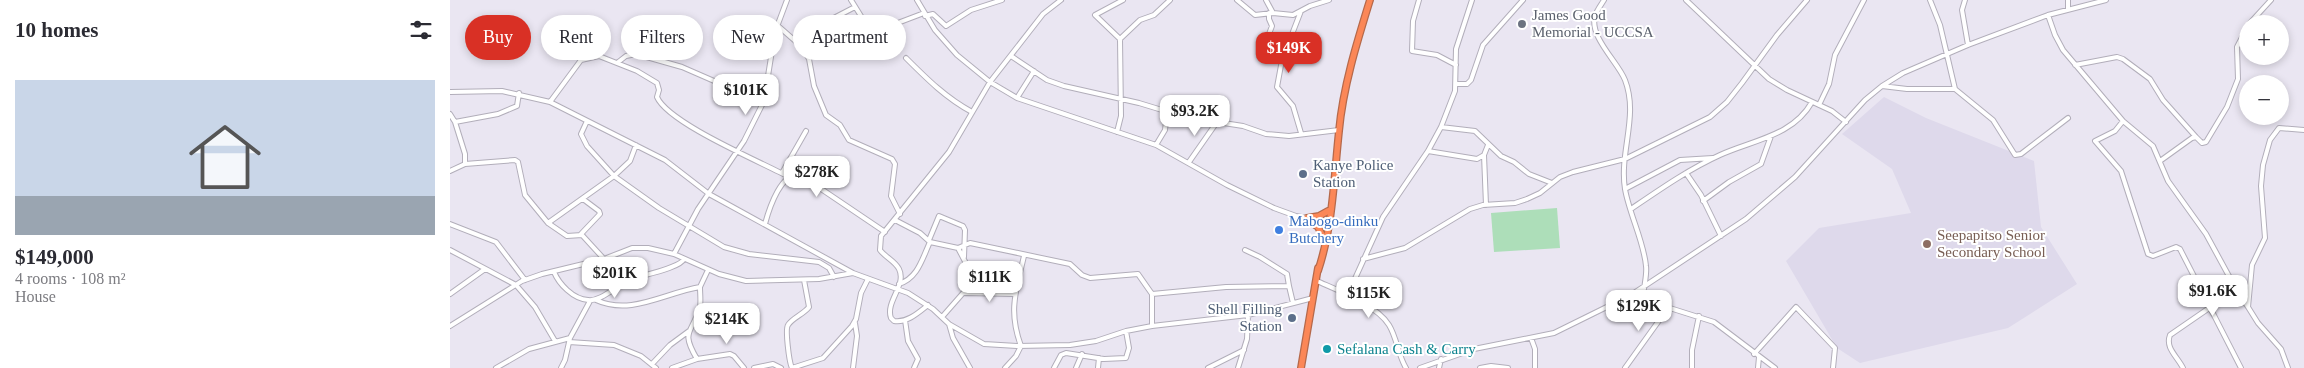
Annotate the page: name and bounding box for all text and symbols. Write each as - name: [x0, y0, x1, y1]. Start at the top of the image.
- place label: James Good Memorial - UCCSA: [1532, 7, 1654, 40]
- chip: Buy: [465, 15, 531, 60]
- chip: Rent: [541, 15, 611, 60]
- chip: Filters: [621, 15, 703, 60]
- chip: New: [713, 15, 783, 60]
- chip: Apartment: [793, 15, 906, 60]
- map controls: [2239, 15, 2289, 125]
- button: +: [2239, 15, 2289, 65]
- icon: filters: [407, 16, 435, 44]
- text: 10 homes: [15, 18, 98, 42]
- marker: James Good Memorial - UCCSA: [1516, 18, 1528, 30]
- pin: $149K: [1254, 32, 1324, 74]
- text: $149K: [1267, 39, 1311, 56]
- pin: $101K: [711, 74, 781, 116]
- button: −: [2239, 75, 2289, 125]
- text: $101K: [724, 81, 768, 98]
- pin: $93.2K: [1154, 94, 1236, 137]
- text: $93.2K: [1171, 102, 1219, 119]
- icon: home: [180, 112, 270, 202]
- pin: $278K: [782, 156, 852, 198]
- place label: Kanye Police Station: [1313, 157, 1394, 190]
- text: $278K: [795, 163, 839, 180]
- marker: Kanye Police Station: [1297, 168, 1309, 180]
- place label: Mabogo-dinku Butchery: [1289, 213, 1379, 246]
- marker: Mabogo-dinku Butchery: [1273, 224, 1285, 236]
- place label: Seepapitso Senior Secondary School: [1937, 227, 2046, 260]
- marker: Seepapitso Senior Secondary School: [1921, 238, 1933, 250]
- text: $149,000: [15, 245, 94, 269]
- pin: $201K: [580, 256, 650, 299]
- pin: $111K: [955, 260, 1025, 303]
- text: $201K: [593, 264, 637, 281]
- text: $111K: [969, 268, 1011, 285]
- text: 4 rooms · 108 m²: [15, 270, 126, 287]
- pin: $91.6K: [2172, 274, 2254, 317]
- pin: $115K: [1334, 276, 1404, 319]
- text: $91.6K: [2189, 282, 2237, 299]
- text: $115K: [1347, 284, 1391, 301]
- text: House: [15, 288, 56, 305]
- pin: $129K: [1604, 290, 1674, 332]
- text: $129K: [1617, 297, 1661, 314]
- place label: Shell Filling Station: [1207, 301, 1282, 334]
- pin: $214K: [692, 302, 762, 345]
- text: $214K: [705, 310, 749, 327]
- marker: Shell Filling Station: [1286, 312, 1298, 324]
- place label: Sefalana Cash & Carry: [1337, 341, 1476, 357]
- marker: Sefalana Cash & Carry: [1321, 343, 1333, 355]

